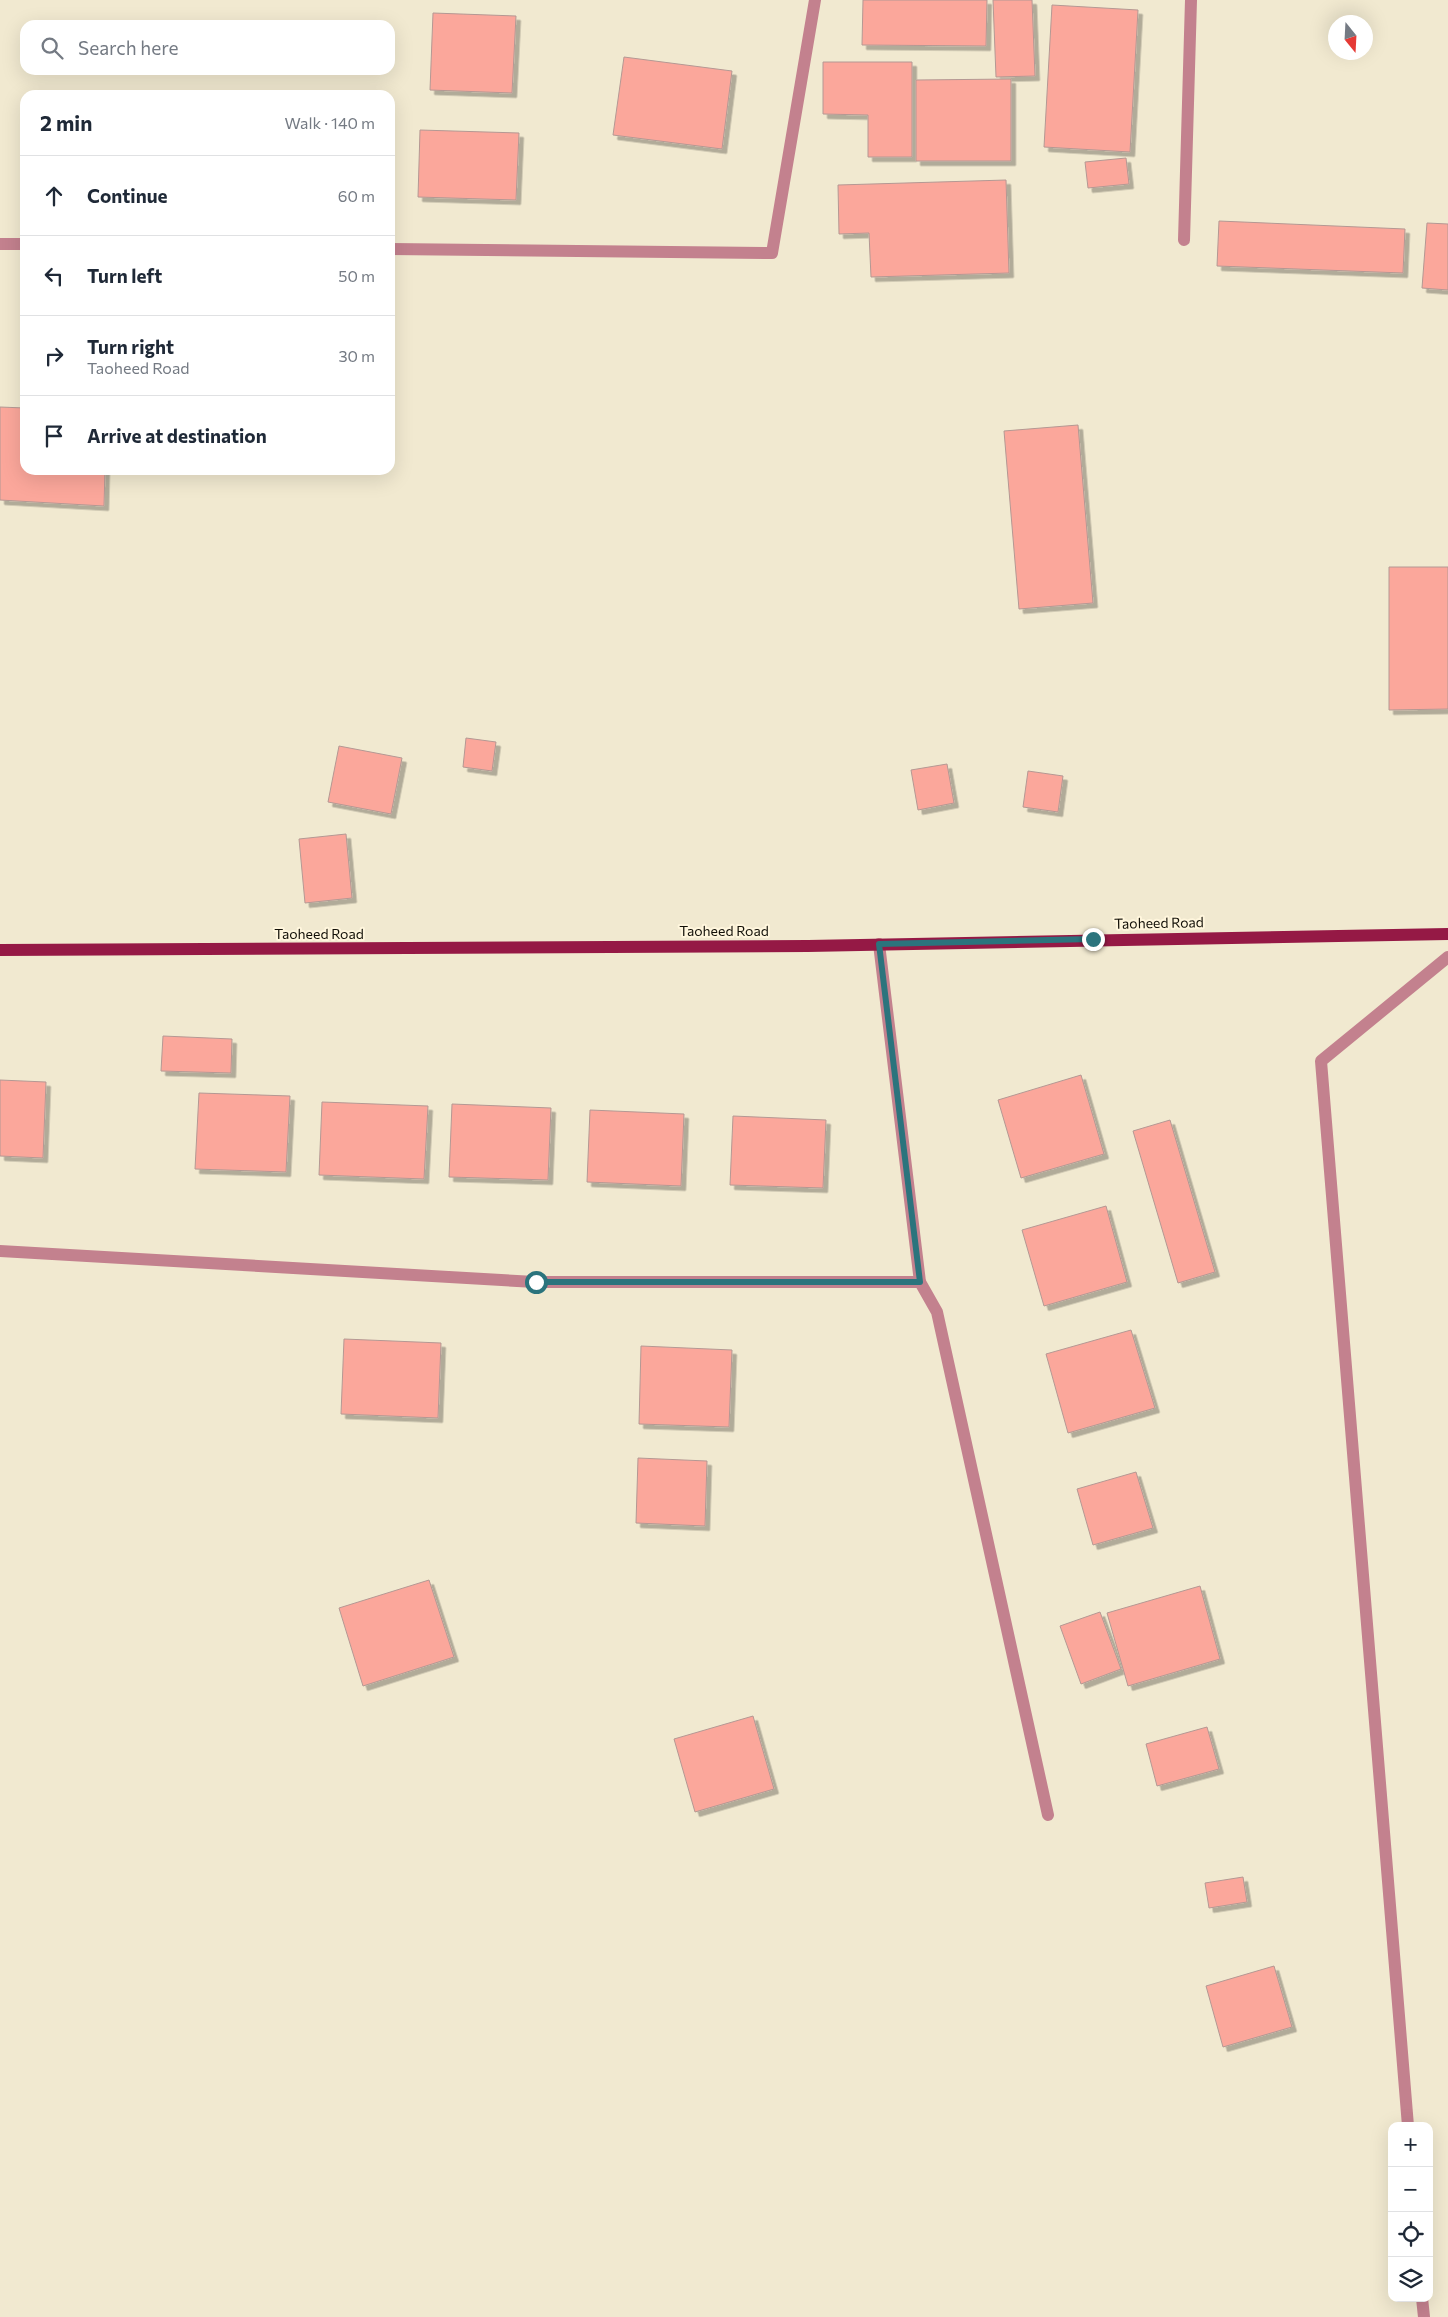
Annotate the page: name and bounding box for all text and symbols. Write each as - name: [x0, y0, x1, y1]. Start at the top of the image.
- north arrow: [1328, 15, 1373, 60]
- search box: [20, 20, 395, 75]
- icon: search: [38, 34, 66, 62]
- text: Search here: [78, 36, 178, 59]
- text: 2 min: [40, 110, 92, 135]
- text: Walk · 140 m: [285, 113, 375, 132]
- icon: ahead: [40, 182, 68, 210]
- text: Continue: [87, 184, 167, 207]
- text: 60 m: [338, 186, 375, 205]
- icon: left: [40, 262, 68, 290]
- text: Turn left: [87, 264, 162, 287]
- text: 50 m: [338, 266, 375, 285]
- text: Turn right: [87, 335, 174, 358]
- icon: right: [40, 342, 68, 370]
- text: 30 m: [338, 346, 375, 365]
- text: Taoheed Road: [87, 358, 190, 377]
- icon: arrive: [40, 422, 68, 450]
- text: Arrive at destination: [87, 424, 267, 447]
- street label: Taoheed Road: [1114, 913, 1204, 932]
- street label: Taoheed Road: [679, 922, 769, 939]
- street label: Taoheed Road: [274, 925, 364, 942]
- route end: [1082, 928, 1105, 951]
- route start: [525, 1271, 548, 1294]
- map controls: [1388, 2122, 1433, 2302]
- button: +: [1388, 2122, 1433, 2167]
- button: −: [1388, 2167, 1433, 2212]
- button: locate: [1388, 2212, 1433, 2257]
- button: layers: [1388, 2257, 1433, 2302]

